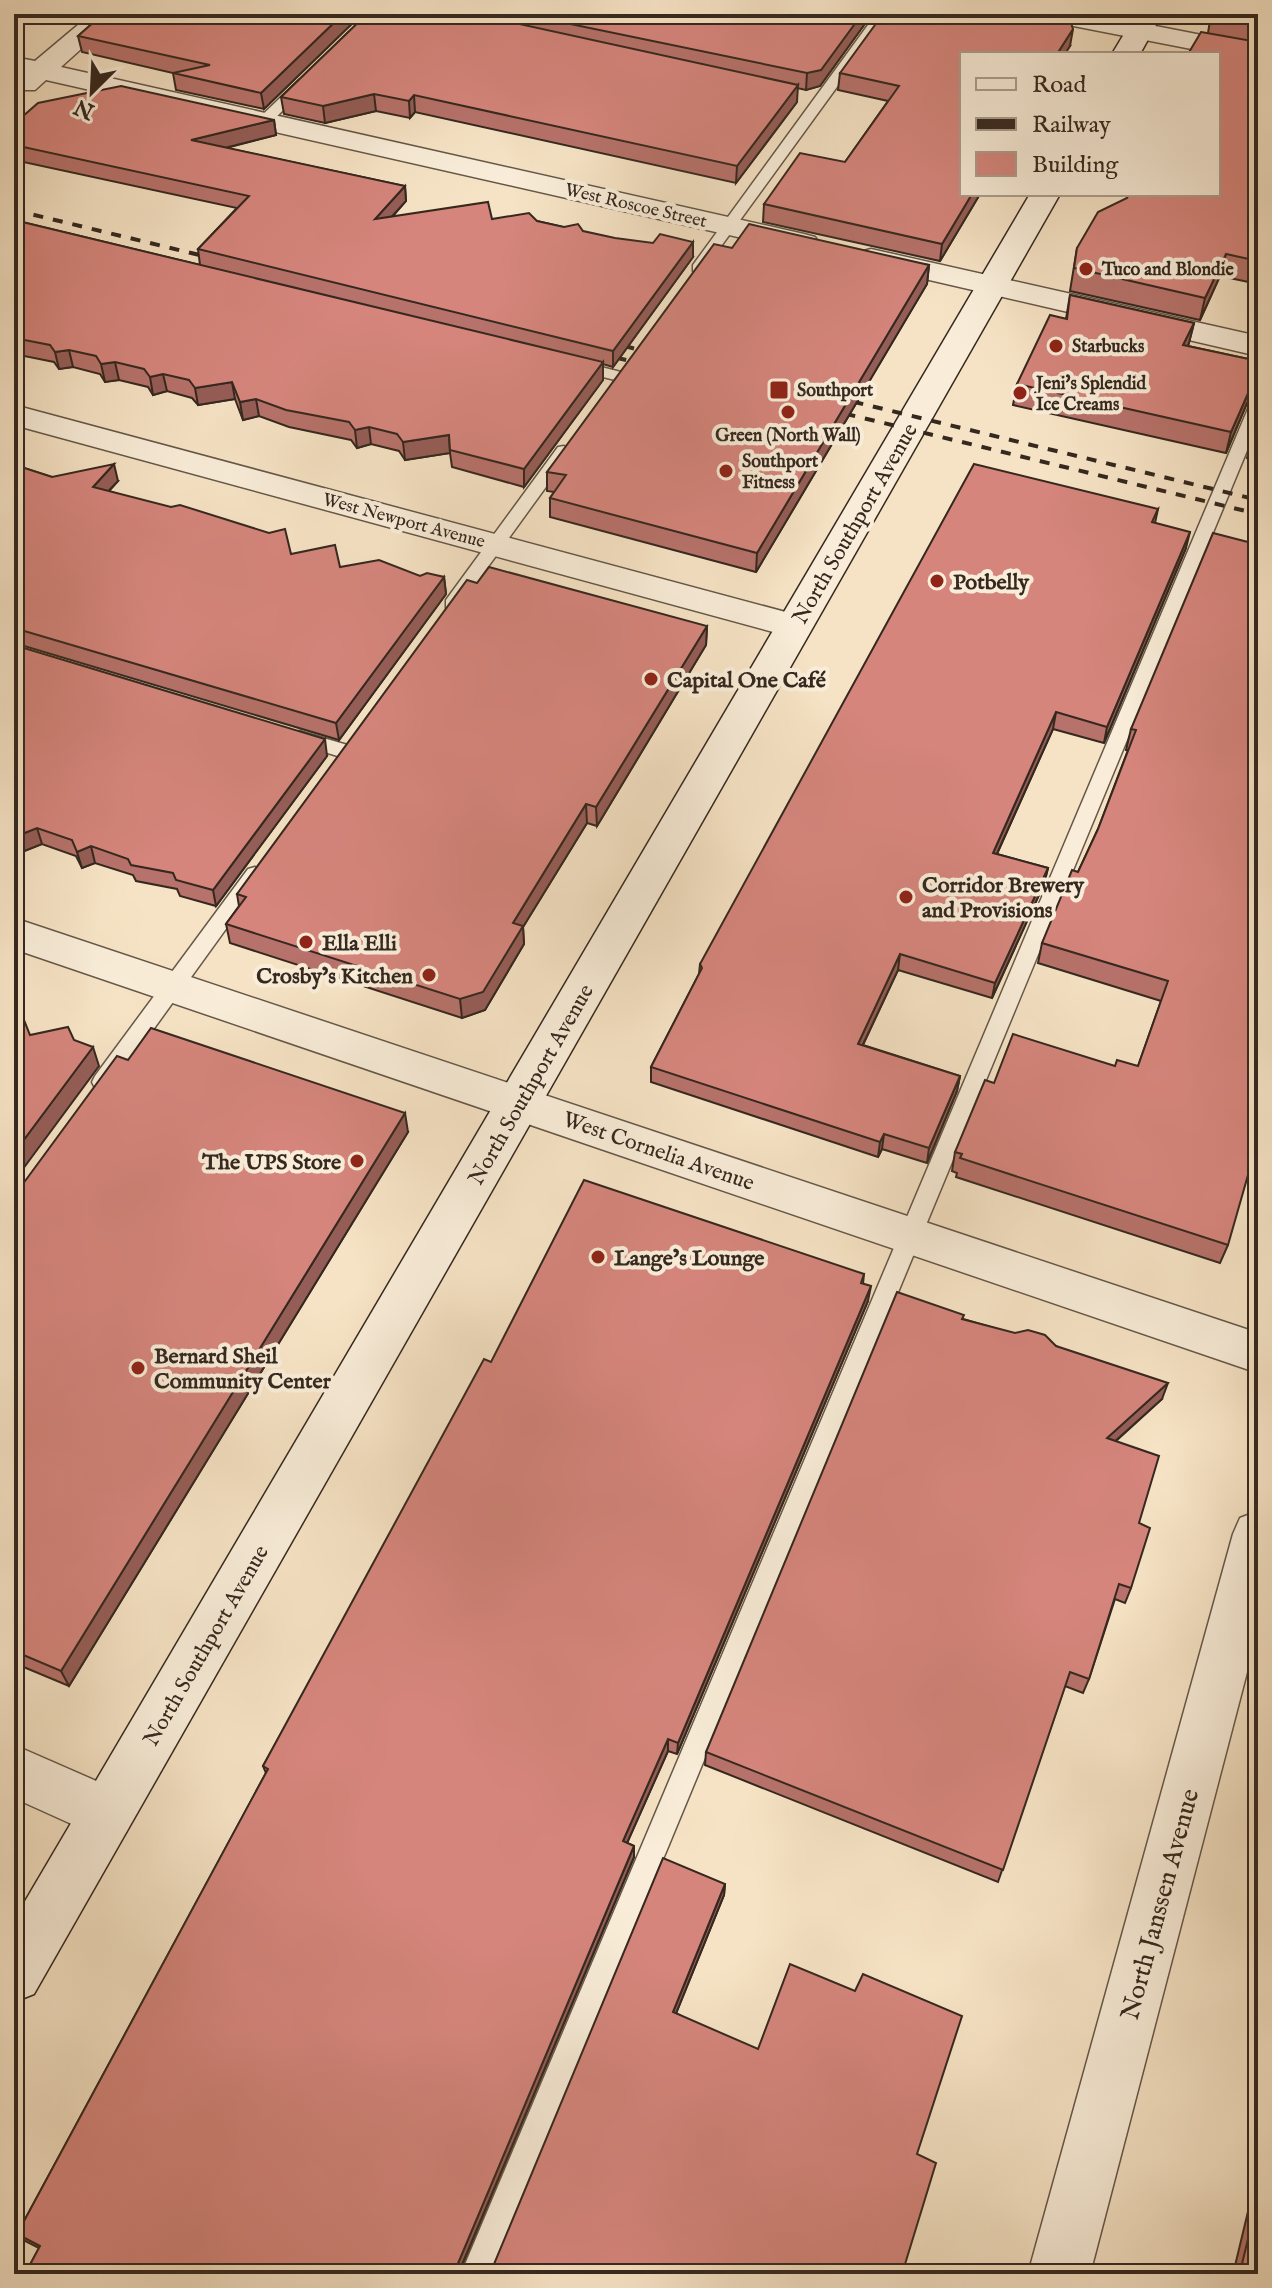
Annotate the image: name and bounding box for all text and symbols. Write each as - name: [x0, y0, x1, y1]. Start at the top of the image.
- north arrow: [52, 52, 132, 132]
- legend: [960, 52, 1220, 196]
- text: Road: [1032, 70, 1086, 101]
- text: N: [70, 92, 100, 126]
- text: Railway: [1032, 110, 1111, 141]
- text: Building: [1032, 150, 1119, 181]
- street label: West Roscoe Street: [562, 179, 709, 234]
- place label: Tuco and Blondie: [1101, 259, 1234, 282]
- marker: Tuco and Blondie: [1077, 260, 1095, 278]
- place label: Starbucks: [1072, 336, 1145, 359]
- marker: Starbucks: [1047, 337, 1065, 355]
- place label: Jeni's Splendid Ice Creams: [1034, 373, 1147, 417]
- marker: Southport: [768, 379, 790, 401]
- place label: Southport: [797, 380, 874, 403]
- marker: Jeni's Splendid Ice Creams: [1011, 384, 1029, 402]
- marker: Green (North Wall): [779, 403, 797, 421]
- street label: North Southport Avenue: [787, 419, 925, 629]
- place label: Green (North Wall): [715, 425, 861, 448]
- place label: Southport Fitness: [742, 451, 819, 495]
- marker: Southport Fitness: [717, 462, 735, 480]
- street label: West Newport Avenue: [320, 489, 487, 554]
- place label: Potbelly: [953, 569, 1030, 597]
- marker: Potbelly: [928, 572, 946, 590]
- place label: Capital One Café: [667, 667, 826, 695]
- marker: Capital One Café: [642, 670, 660, 688]
- place label: Corridor Brewery and Provisions: [922, 872, 1085, 925]
- marker: Corridor Brewery and Provisions: [897, 888, 915, 906]
- place label: Ella Elli: [322, 930, 397, 958]
- marker: Ella Elli: [297, 933, 315, 951]
- place label: Crosby’s Kitchen: [256, 963, 413, 991]
- marker: Crosby’s Kitchen: [420, 966, 438, 984]
- street label: North Southport Avenue: [463, 980, 601, 1190]
- street label: West Cornelia Avenue: [559, 1106, 758, 1198]
- place label: The UPS Store: [201, 1149, 341, 1177]
- marker: The UPS Store: [348, 1152, 366, 1170]
- place label: Lange’s Lounge: [614, 1245, 764, 1273]
- marker: Lange’s Lounge: [589, 1248, 607, 1266]
- place label: Bernard Sheil Community Center: [154, 1343, 332, 1396]
- marker: Bernard Sheil Community Center: [129, 1359, 147, 1377]
- street label: North Southport Avenue: [138, 1541, 276, 1751]
- street label: North Janssen Avenue: [1114, 1785, 1207, 2024]

